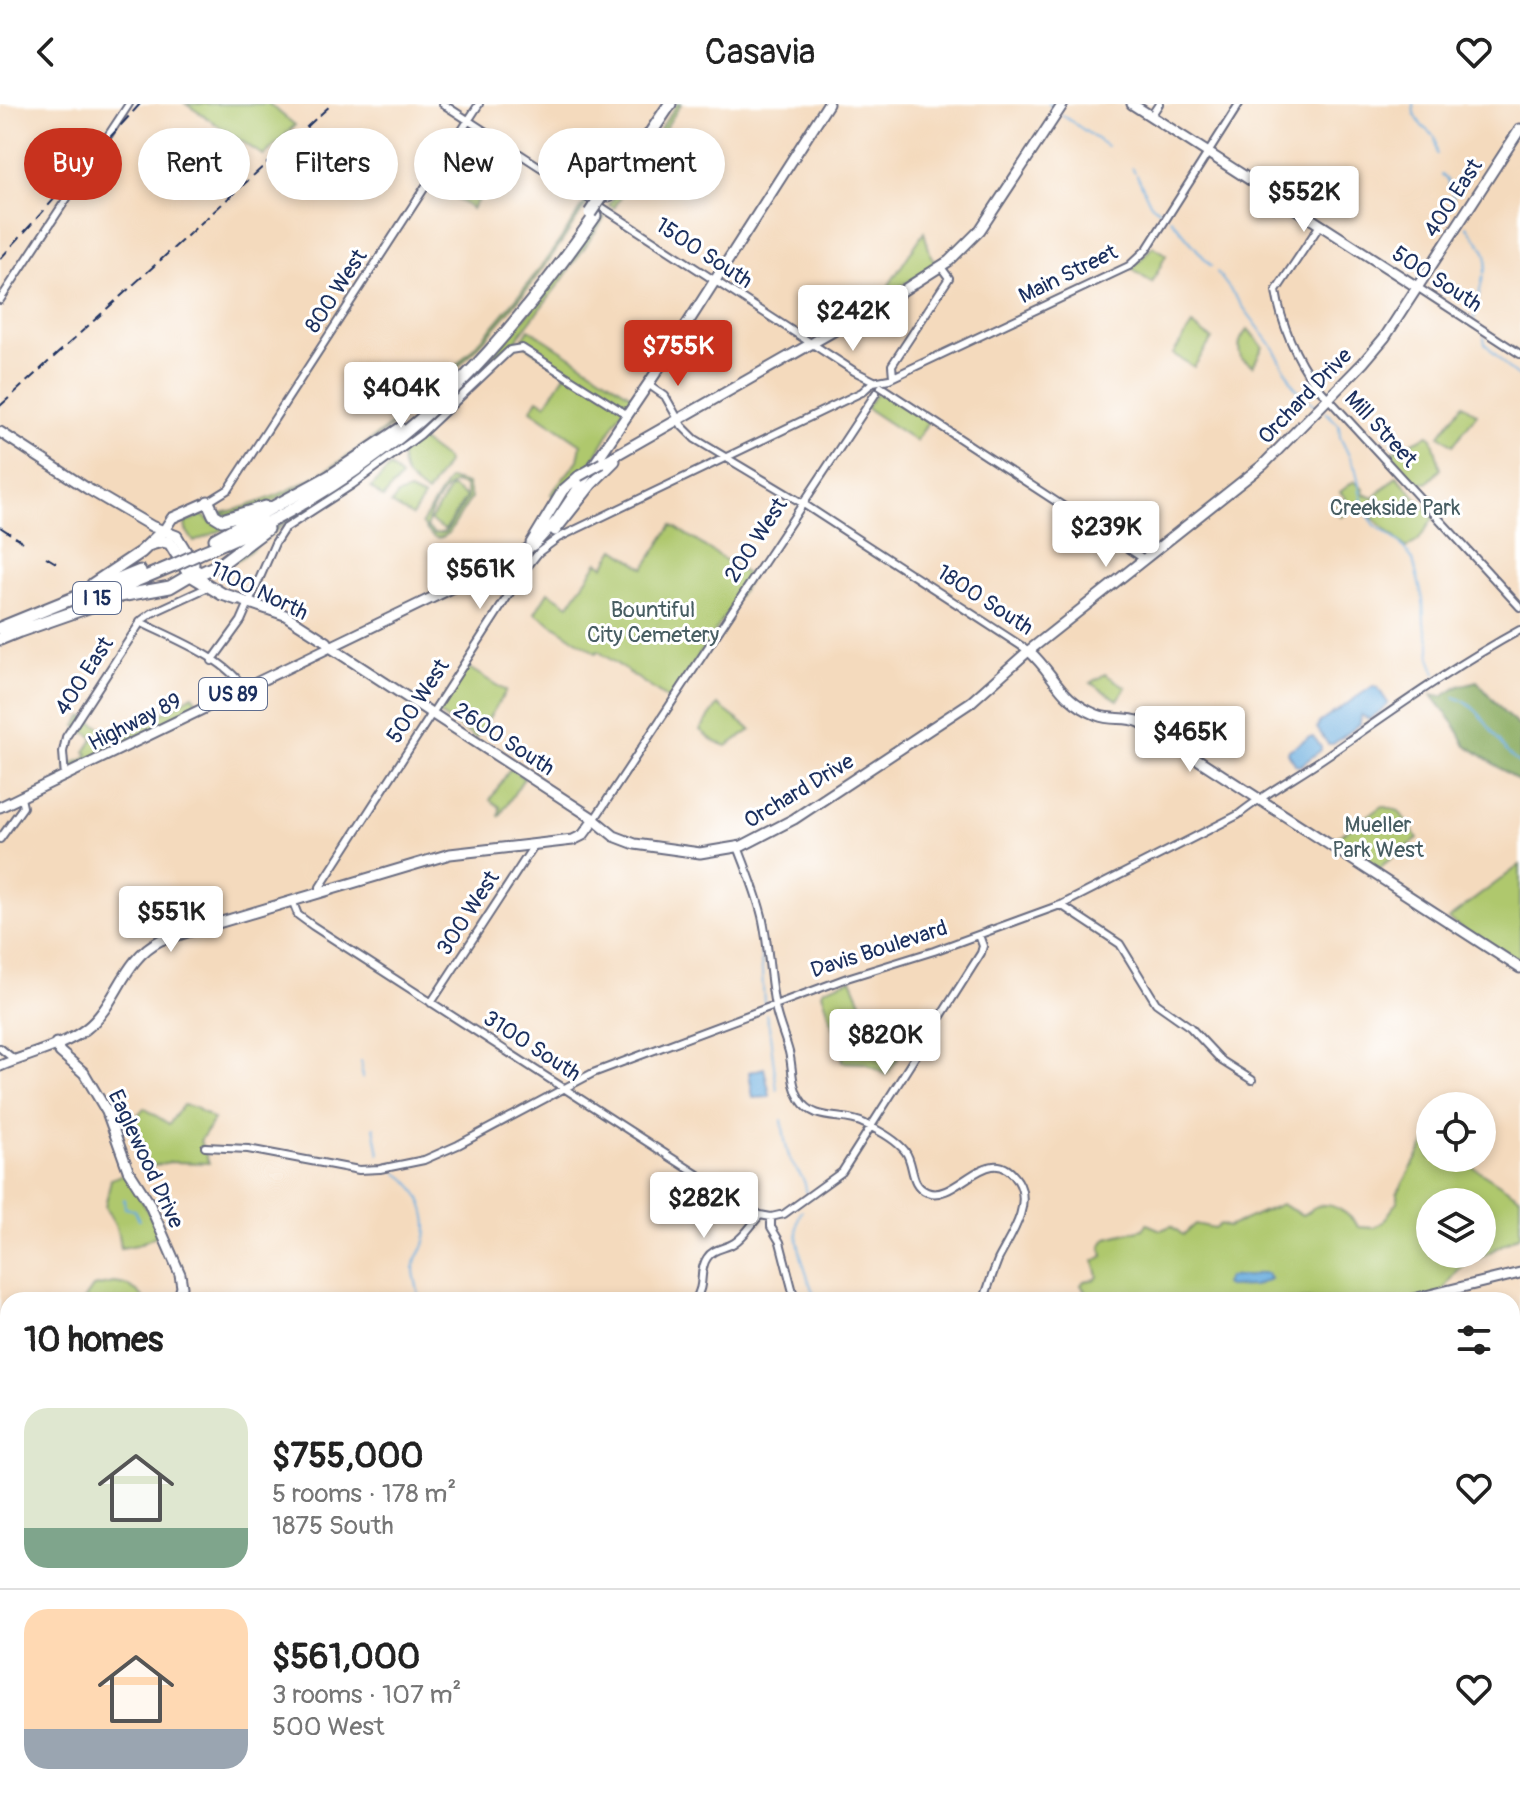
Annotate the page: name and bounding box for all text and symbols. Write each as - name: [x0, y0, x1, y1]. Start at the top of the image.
- icon: back: [24, 30, 68, 74]
- text: Casavia: [704, 30, 816, 75]
- icon: heart: [1452, 30, 1496, 74]
- chip: Buy: [24, 128, 122, 200]
- chip: Rent: [138, 128, 250, 200]
- chip: Filters: [266, 128, 398, 200]
- chip: New: [414, 128, 522, 200]
- chip: Apartment: [538, 128, 725, 200]
- street label: 400 East: [1417, 153, 1489, 243]
- pin: $552K: [1248, 166, 1360, 234]
- text: $552K: [1268, 176, 1340, 208]
- street label: 1500 South: [650, 211, 758, 295]
- street label: Main Street: [1014, 238, 1122, 310]
- street label: 500 South: [1387, 240, 1487, 318]
- street label: 800 West: [299, 244, 373, 338]
- pin: $242K: [797, 285, 909, 353]
- text: $242K: [816, 295, 890, 327]
- pin: $755K: [622, 320, 734, 388]
- text: $755K: [642, 330, 714, 362]
- street label: Orchard Drive: [1252, 342, 1358, 450]
- pin: $404K: [345, 362, 457, 430]
- text: $404K: [362, 372, 440, 404]
- street label: Mill Street: [1338, 385, 1424, 473]
- street label: 200 West: [718, 492, 794, 588]
- park label: Creekside Park: [1330, 494, 1460, 522]
- pin: $239K: [1050, 501, 1162, 569]
- text: $239K: [1070, 511, 1142, 543]
- pin: $561K: [424, 543, 536, 611]
- text: $561K: [445, 553, 515, 585]
- street label: 1100 North: [205, 555, 313, 627]
- street label: 1800 South: [931, 558, 1039, 642]
- road number: I 15: [73, 582, 121, 614]
- park label: Bountiful City Cemetery: [587, 596, 719, 649]
- street label: 400 East: [48, 631, 120, 721]
- street label: 500 West: [380, 653, 456, 749]
- road number: US 89: [199, 678, 267, 710]
- street label: Highway 89: [84, 687, 186, 757]
- street label: 2600 South: [448, 696, 560, 782]
- pin: $465K: [1134, 706, 1246, 774]
- text: $465K: [1153, 716, 1227, 748]
- street label: Orchard Drive: [739, 747, 859, 835]
- park label: Mueller Park West: [1332, 811, 1424, 864]
- street label: 300 West: [430, 865, 506, 961]
- pin: $551K: [115, 886, 227, 954]
- text: $551K: [137, 896, 205, 928]
- street label: Davis Boulevard: [807, 914, 951, 984]
- street label: 3100 South: [478, 1004, 586, 1088]
- pin: $820K: [829, 1009, 941, 1077]
- text: $820K: [847, 1019, 923, 1051]
- street label: Eaglewood Drive: [102, 1085, 190, 1233]
- map controls: [1416, 1092, 1496, 1268]
- button: locate: [1416, 1092, 1496, 1172]
- pin: $282K: [648, 1172, 760, 1240]
- text: $282K: [668, 1182, 740, 1214]
- button: layers: [1416, 1188, 1496, 1268]
- icon: filters: [1452, 1318, 1496, 1362]
- text: 10 homes: [24, 1319, 163, 1362]
- text: $755,000: [272, 1435, 424, 1478]
- icon: home: [88, 1440, 184, 1536]
- icon: heart: [1452, 1466, 1496, 1510]
- text: 5 rooms · 178 m²: [272, 1478, 456, 1510]
- text: 1875 South: [272, 1510, 394, 1542]
- text: $561,000: [272, 1636, 420, 1679]
- icon: home: [88, 1641, 184, 1737]
- icon: heart: [1452, 1667, 1496, 1711]
- text: 3 rooms · 107 m²: [272, 1679, 461, 1711]
- text: 500 West: [272, 1711, 384, 1743]

